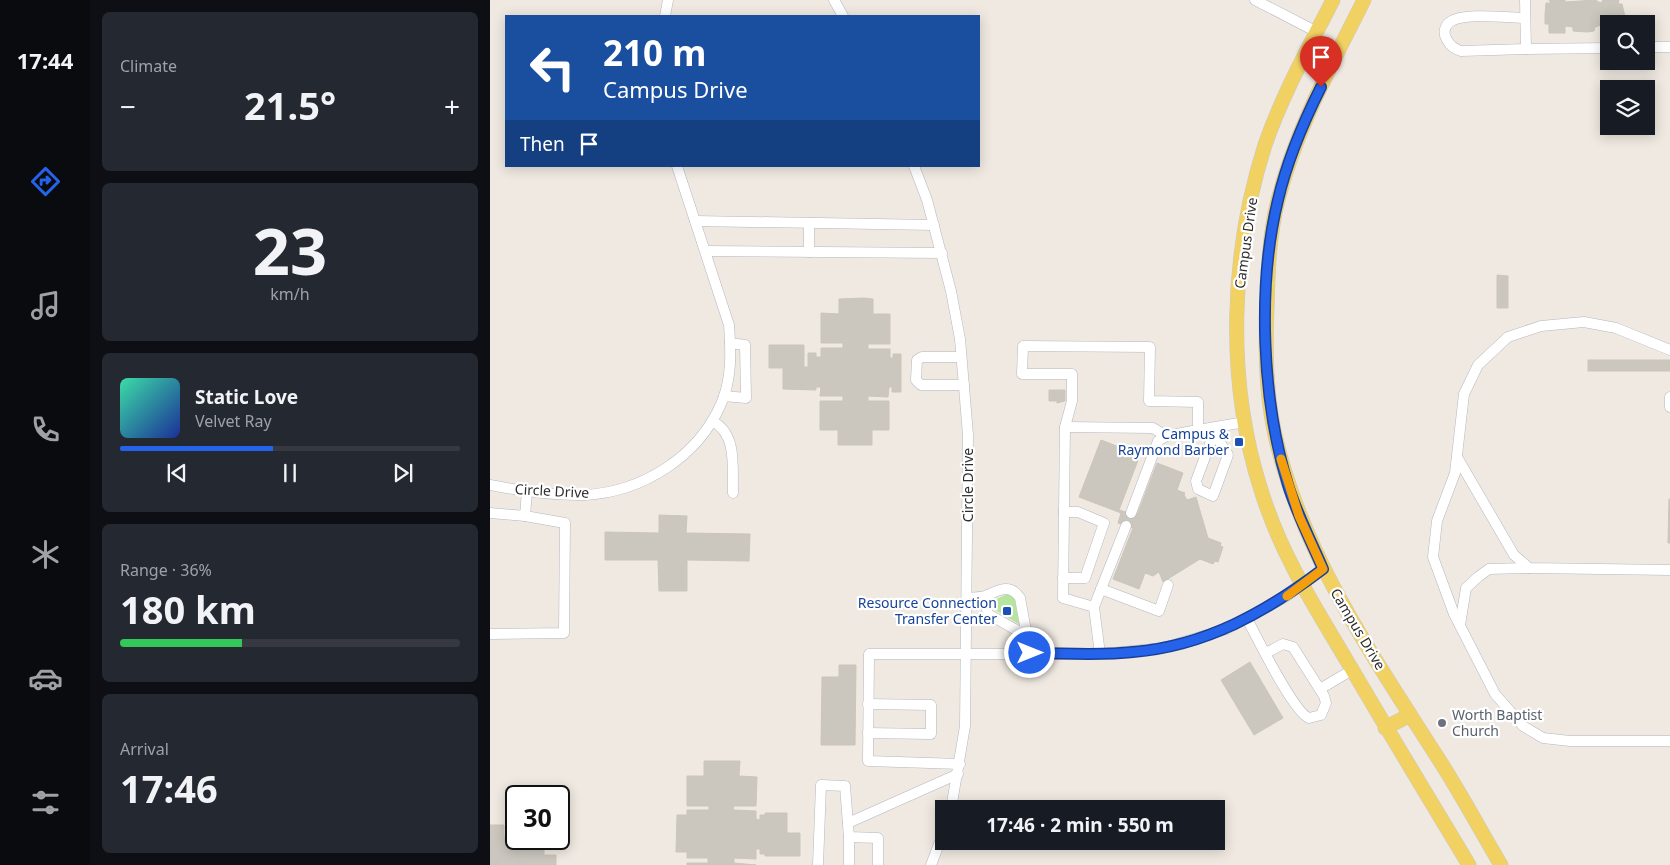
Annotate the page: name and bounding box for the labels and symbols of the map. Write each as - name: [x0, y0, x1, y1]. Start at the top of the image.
- pin: [1300, 36, 1342, 87]
- street label: Campus Drive: [1230, 196, 1261, 290]
- place label: Campus & Raymond Barber: [1118, 424, 1230, 459]
- marker: Campus & Raymond Barber: [1233, 436, 1245, 448]
- street label: Circle Drive: [958, 448, 977, 522]
- street label: Circle Drive: [514, 479, 590, 502]
- street label: Campus Drive: [1327, 584, 1390, 673]
- place label: Resource Connection Transfer Center: [858, 593, 997, 628]
- marker: Resource Connection Transfer Center: [1001, 605, 1013, 617]
- position arrow: [1003, 626, 1055, 678]
- place label: Worth Baptist Church: [1452, 705, 1542, 740]
- marker: Worth Baptist Church: [1436, 717, 1448, 729]
- speed limit sign: 30: [505, 785, 570, 850]

